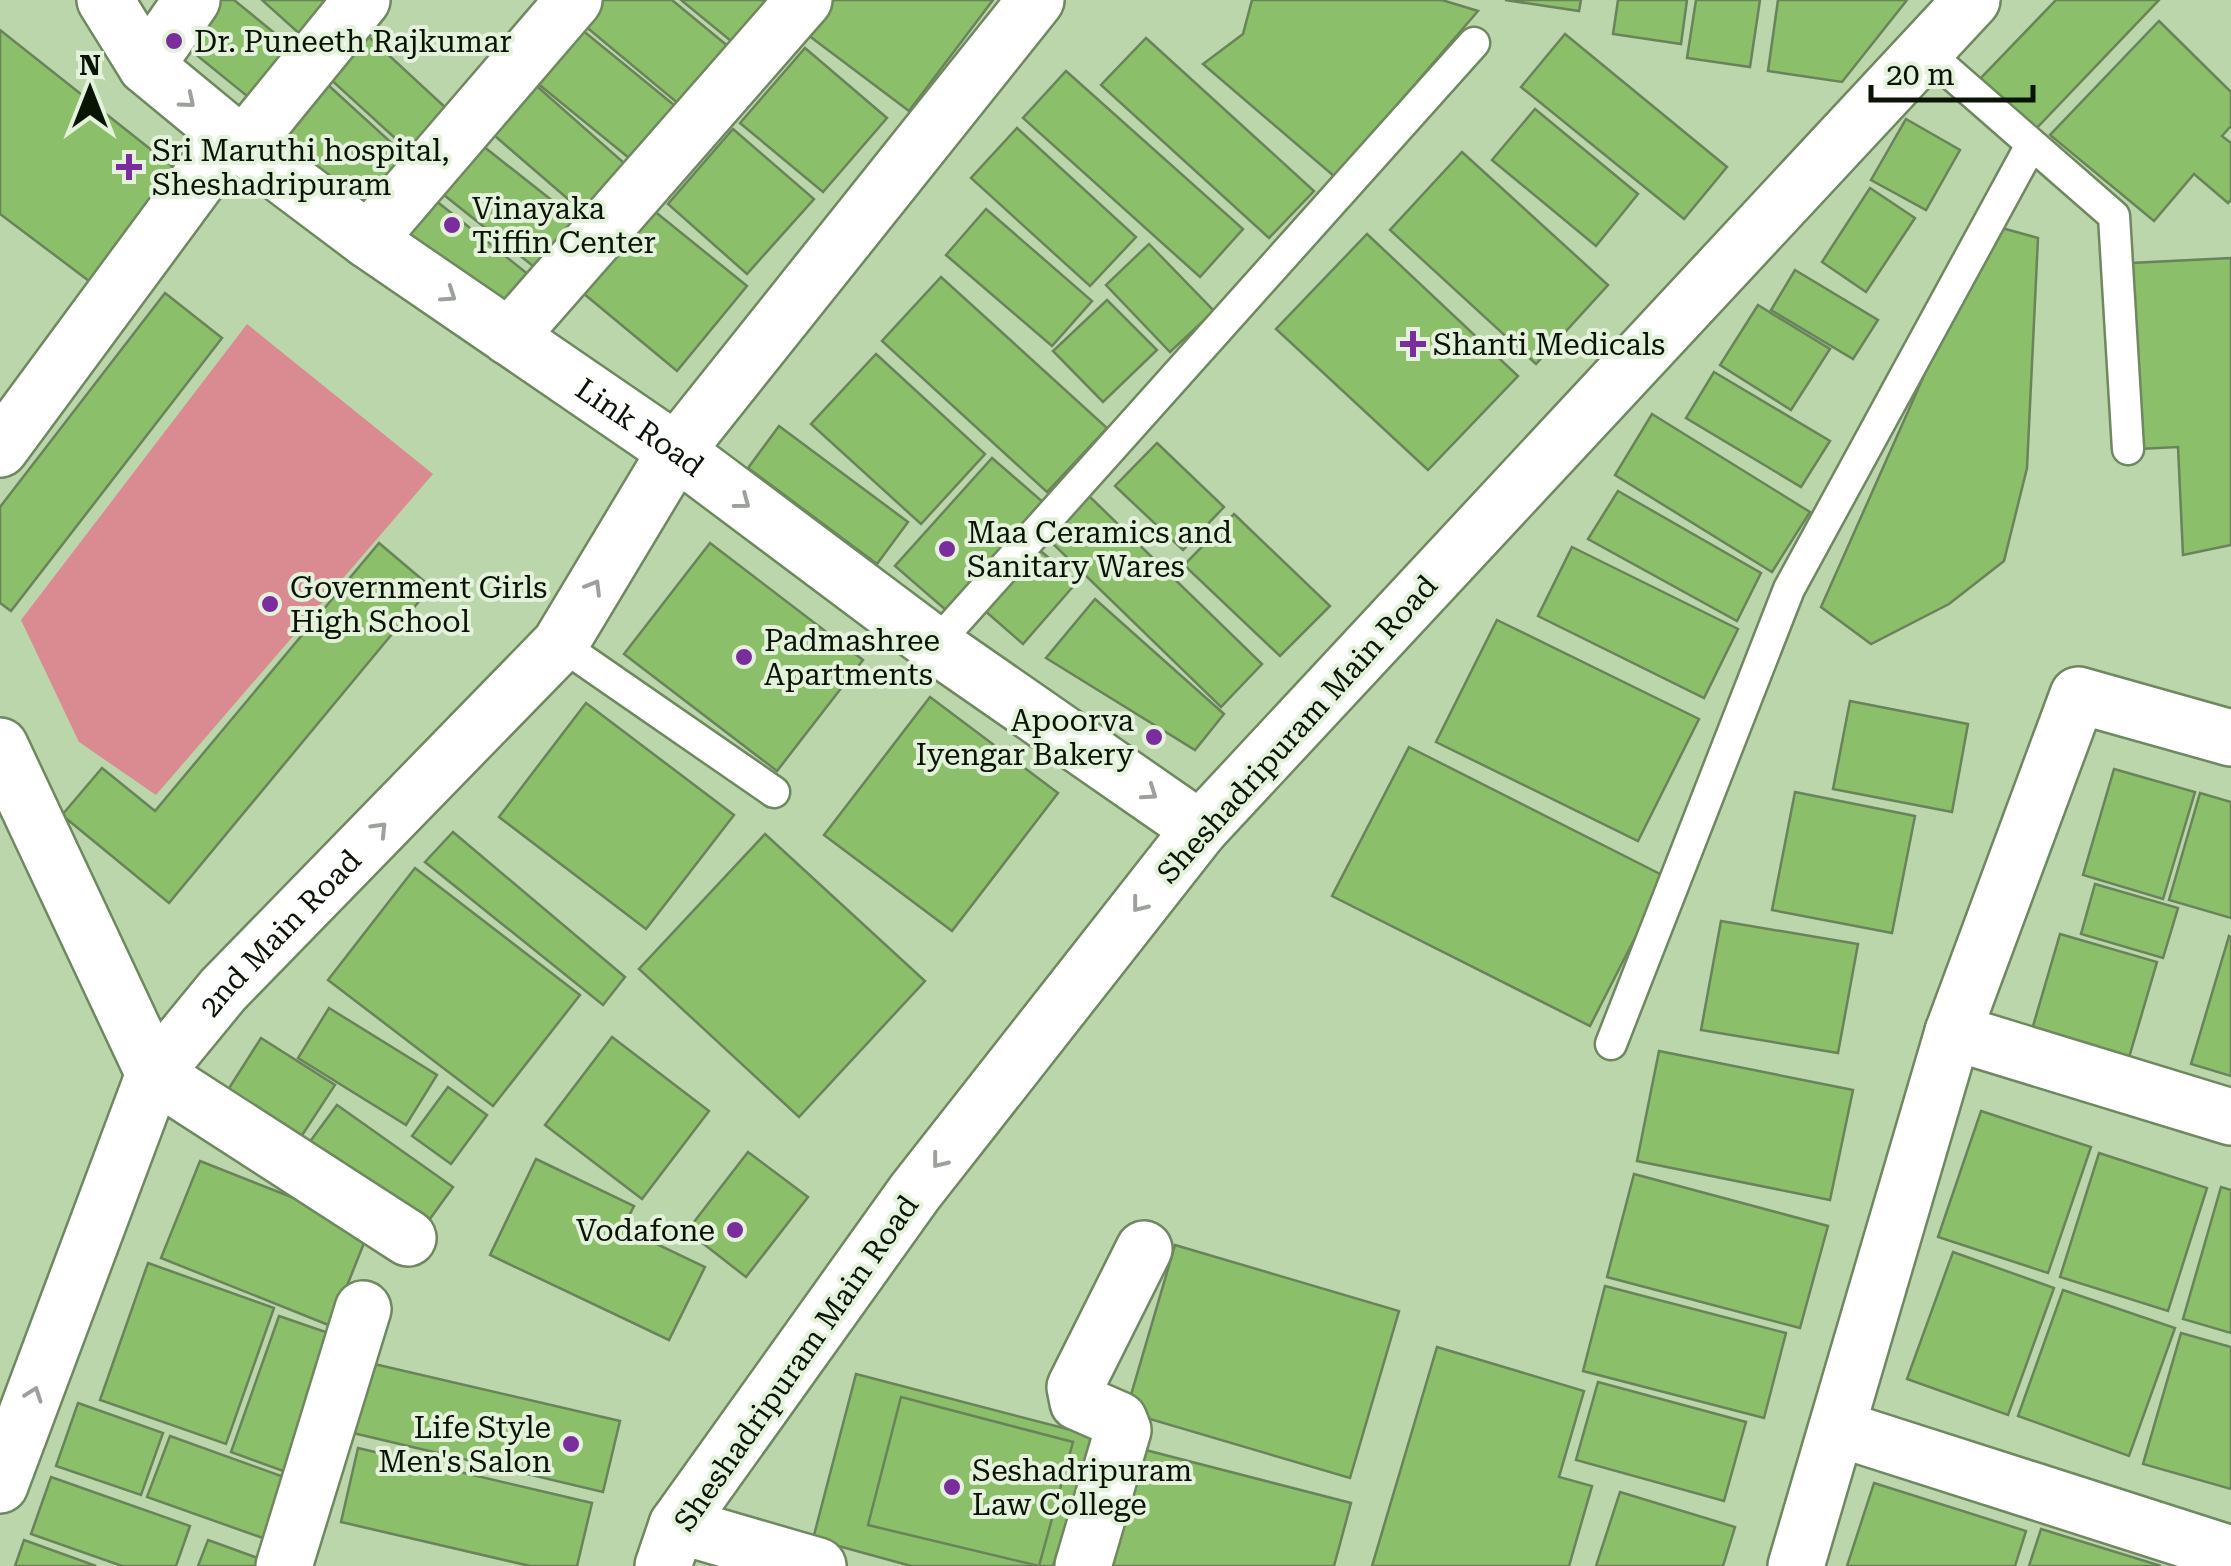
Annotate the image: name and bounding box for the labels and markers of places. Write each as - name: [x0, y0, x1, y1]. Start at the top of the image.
- place label: Dr. Puneeth Rajkumar: [194, 24, 512, 59]
- marker: Dr. Puneeth Rajkumar: [163, 30, 185, 52]
- place label: Sri Maruthi hospital, Sheshadripuram: [152, 133, 449, 202]
- marker: Sri Maruthi hospital, Sheshadripuram: [116, 154, 142, 180]
- place label: Vinayaka Tiffin Center: [472, 191, 656, 260]
- marker: Vinayaka Tiffin Center: [441, 214, 463, 236]
- place label: Shanti Medicals: [1433, 327, 1665, 362]
- marker: Shanti Medicals: [1402, 333, 1424, 355]
- place label: Maa Ceramics and Sanitary Wares: [967, 515, 1232, 584]
- marker: Maa Ceramics and Sanitary Wares: [936, 538, 958, 560]
- place label: Government Girls High School: [290, 570, 547, 639]
- marker: Government Girls High School: [259, 593, 281, 615]
- place label: Padmashree Apartments: [764, 623, 940, 692]
- marker: Padmashree Apartments: [733, 646, 755, 668]
- place label: Apoorva Iyengar Bakery: [916, 703, 1134, 772]
- marker: Apoorva Iyengar Bakery: [1143, 726, 1165, 748]
- place label: Vodafone: [576, 1213, 715, 1248]
- marker: Vodafone: [724, 1219, 746, 1241]
- place label: Life Style Men's Salon: [378, 1410, 551, 1479]
- marker: Life Style Men's Salon: [560, 1433, 582, 1455]
- place label: Seshadripuram Law College: [972, 1453, 1192, 1522]
- marker: Seshadripuram Law College: [941, 1476, 963, 1498]

